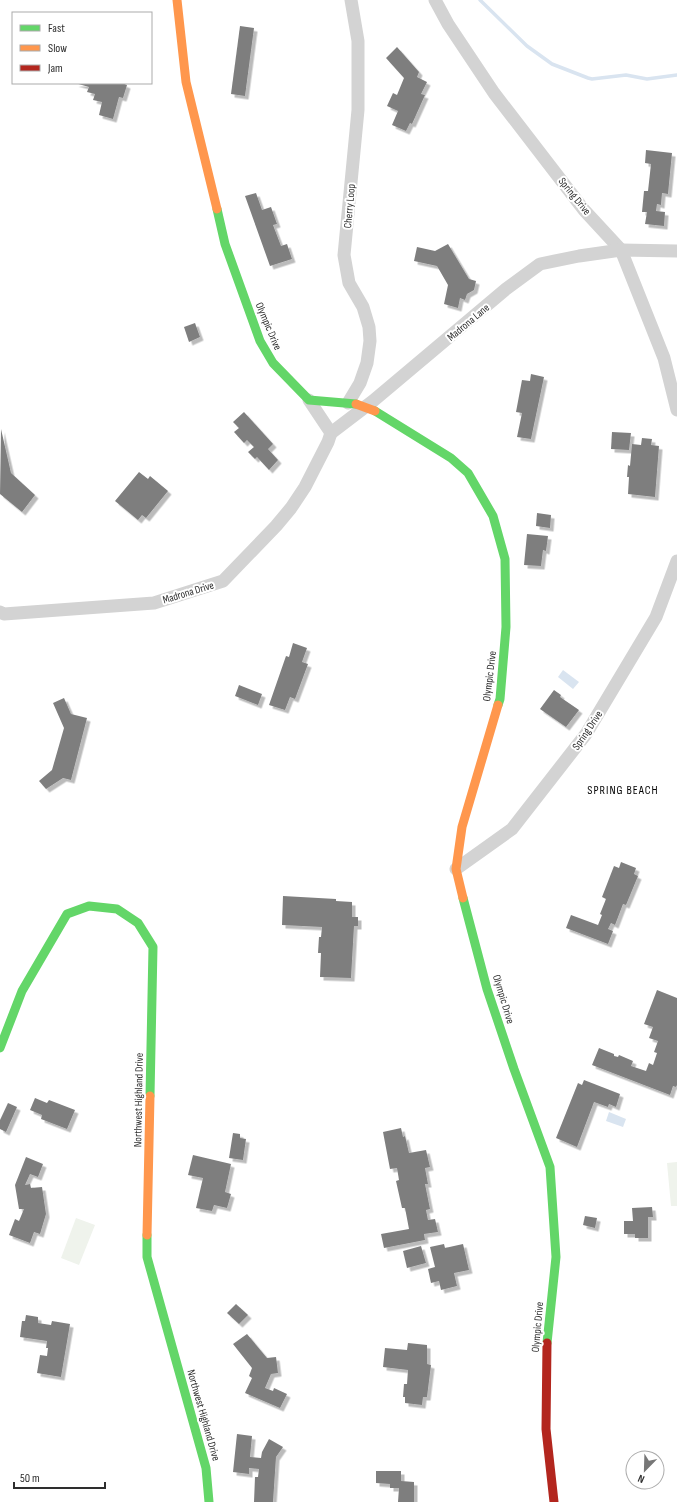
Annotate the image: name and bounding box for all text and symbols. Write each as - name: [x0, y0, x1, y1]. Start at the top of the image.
- legend: [12, 12, 152, 84]
- text: Fast: [48, 21, 65, 36]
- text: Slow: [48, 41, 67, 56]
- text: Jam: [47, 61, 63, 76]
- street label: Spring Drive: [556, 175, 594, 218]
- street label: Cherry Loop: [341, 183, 358, 229]
- street label: Olympic Drive: [253, 300, 284, 352]
- street label: Madrona Lane: [445, 301, 492, 344]
- street label: Madrona Drive: [161, 579, 215, 606]
- street label: Olympic Drive: [480, 650, 499, 702]
- street label: Spring Drive: [570, 708, 605, 752]
- district label: SPRING BEACH: [587, 783, 659, 798]
- street label: Olympic Drive: [490, 973, 517, 1025]
- street label: Northwest Highland Drive: [131, 1053, 146, 1147]
- street label: Olympic Drive: [529, 1301, 546, 1353]
- street label: Northwest Highland Drive: [184, 1368, 223, 1462]
- north arrow: [625, 1450, 665, 1490]
- scale bar: [14, 1464, 105, 1490]
- text: 50 m: [20, 1471, 40, 1486]
- text: N: [636, 1472, 647, 1486]

